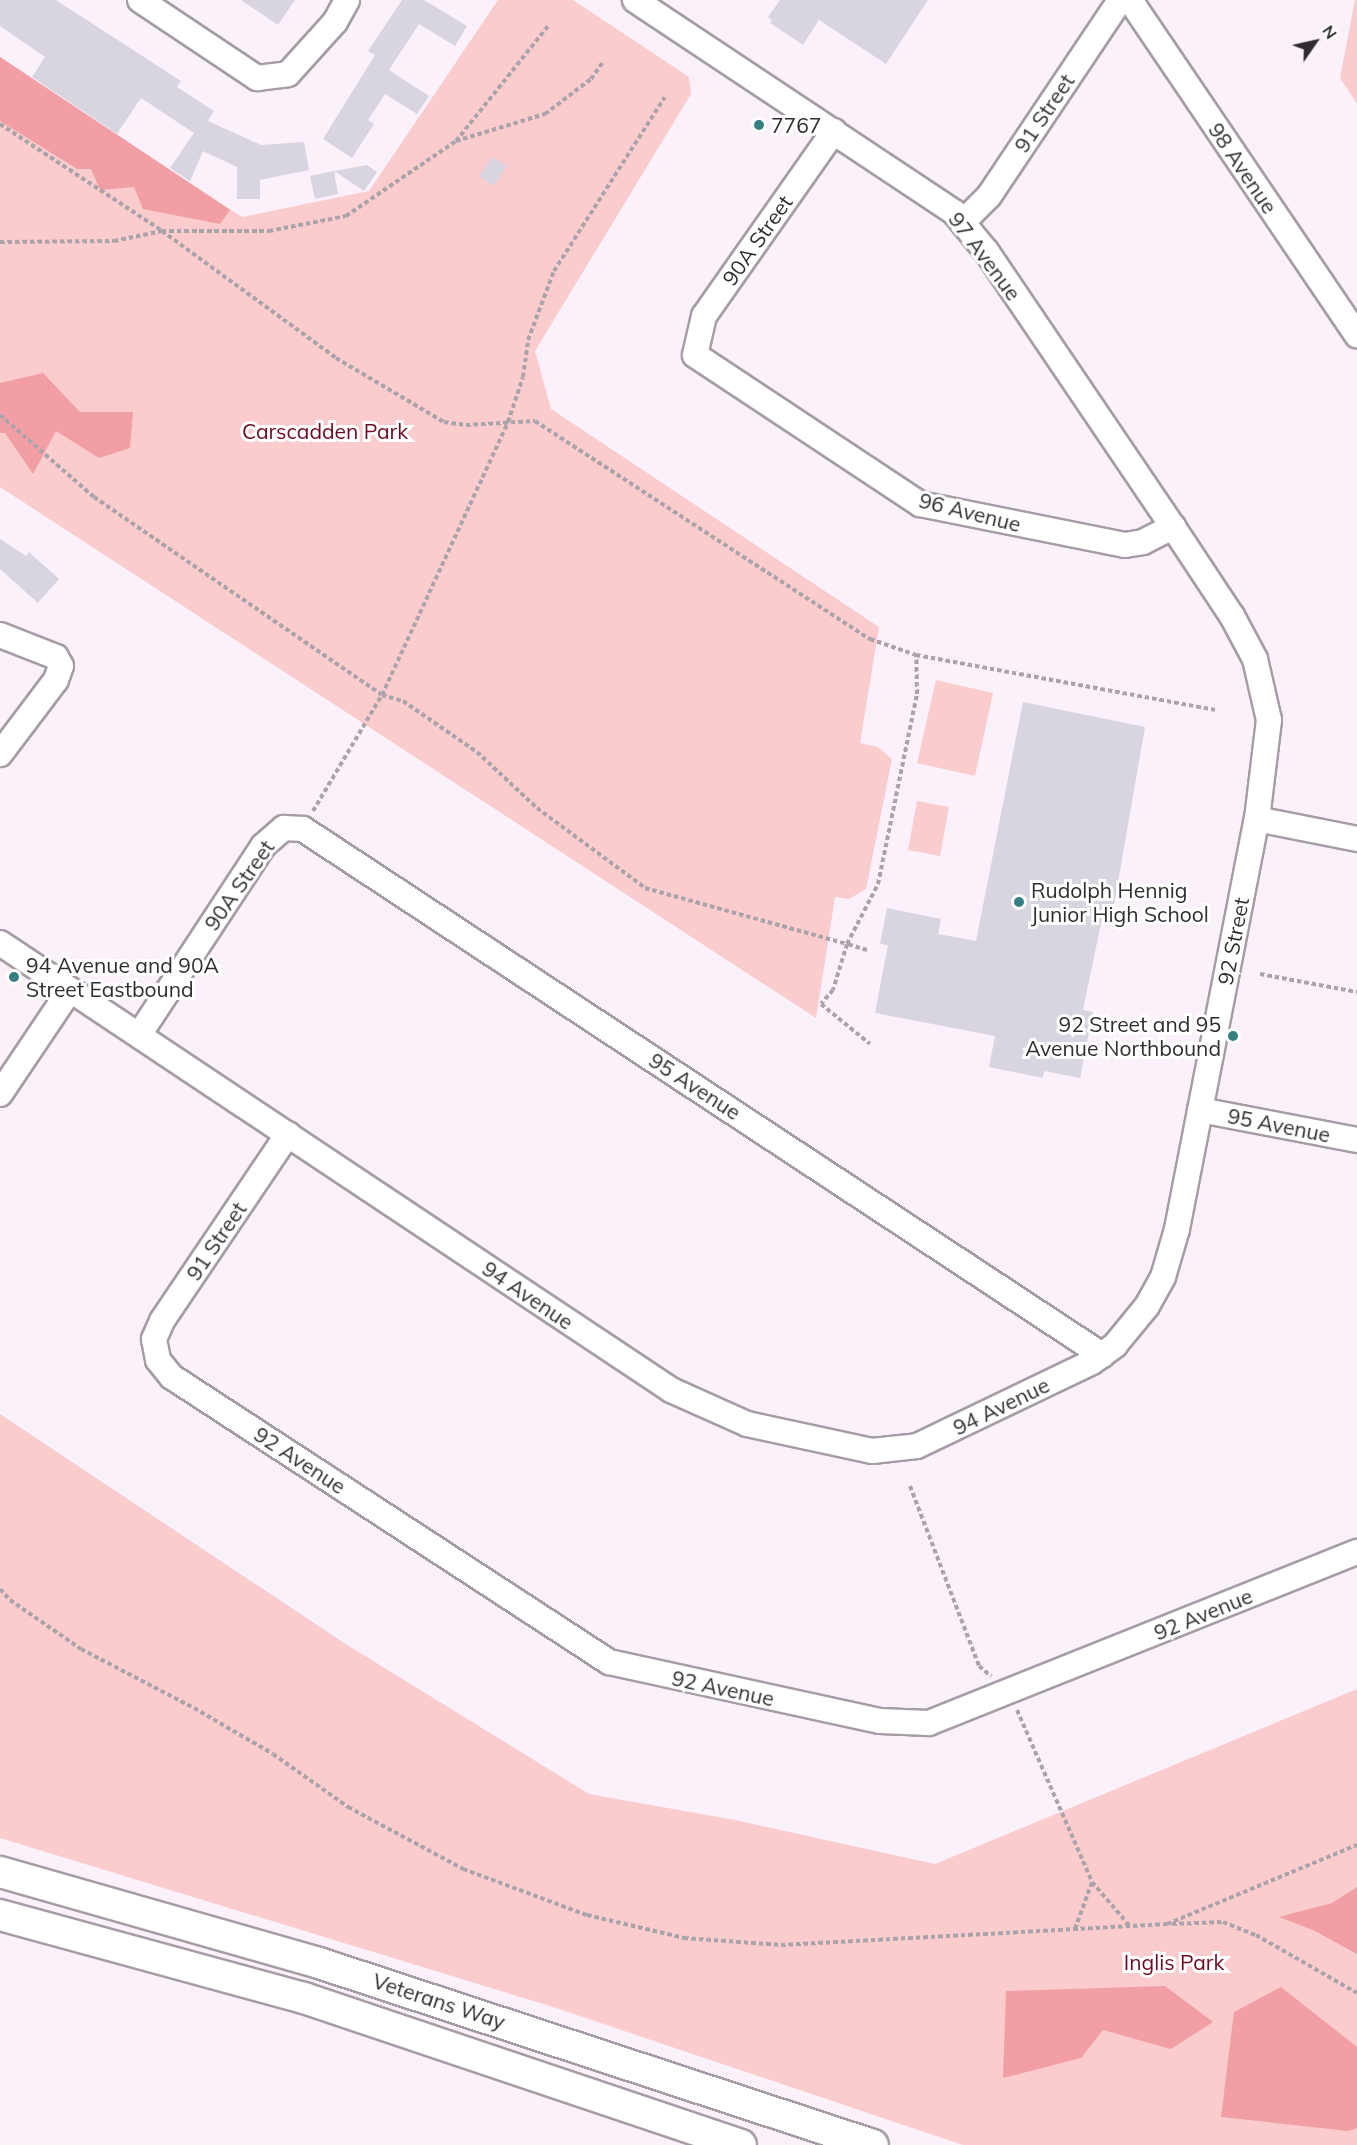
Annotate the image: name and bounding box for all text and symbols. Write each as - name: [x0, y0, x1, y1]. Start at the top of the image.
- north arrow: [1285, 12, 1345, 72]
- text: N: [1318, 21, 1342, 43]
- street label: 91 Street: [1009, 69, 1079, 157]
- place label: 7767: [771, 112, 821, 138]
- marker: 7767: [752, 118, 766, 132]
- street label: 98 Avenue: [1204, 118, 1282, 218]
- street label: 90A Street: [717, 190, 797, 290]
- street label: 97 Avenue: [944, 207, 1026, 305]
- park label: Carscadden Park: [242, 418, 408, 444]
- street label: 96 Avenue: [917, 487, 1023, 537]
- street label: 90A Street: [199, 835, 279, 935]
- place label: Rudolph Hennig Junior High School: [1031, 877, 1209, 927]
- marker: Rudolph Hennig Junior High School: [1012, 895, 1026, 909]
- street label: 92 Street: [1212, 895, 1254, 987]
- place label: 94 Avenue and 90A Street Eastbound: [26, 952, 219, 1002]
- marker: 94 Avenue and 90A Street Eastbound: [7, 970, 21, 984]
- place label: 92 Street and 95 Avenue Northbound: [1025, 1011, 1221, 1061]
- marker: 92 Street and 95 Avenue Northbound: [1226, 1029, 1240, 1043]
- street label: 95 Avenue: [645, 1047, 745, 1125]
- street label: 95 Avenue: [1226, 1103, 1332, 1147]
- street label: 91 Street: [181, 1197, 251, 1285]
- street label: 94 Avenue: [478, 1256, 578, 1334]
- street label: 94 Avenue: [949, 1372, 1053, 1440]
- street label: 92 Avenue: [250, 1421, 350, 1499]
- street label: 92 Avenue: [1150, 1583, 1256, 1645]
- street label: 92 Avenue: [670, 1665, 776, 1711]
- park label: Inglis Park: [1124, 1949, 1224, 1975]
- street label: Veterans Way: [370, 1968, 508, 2034]

